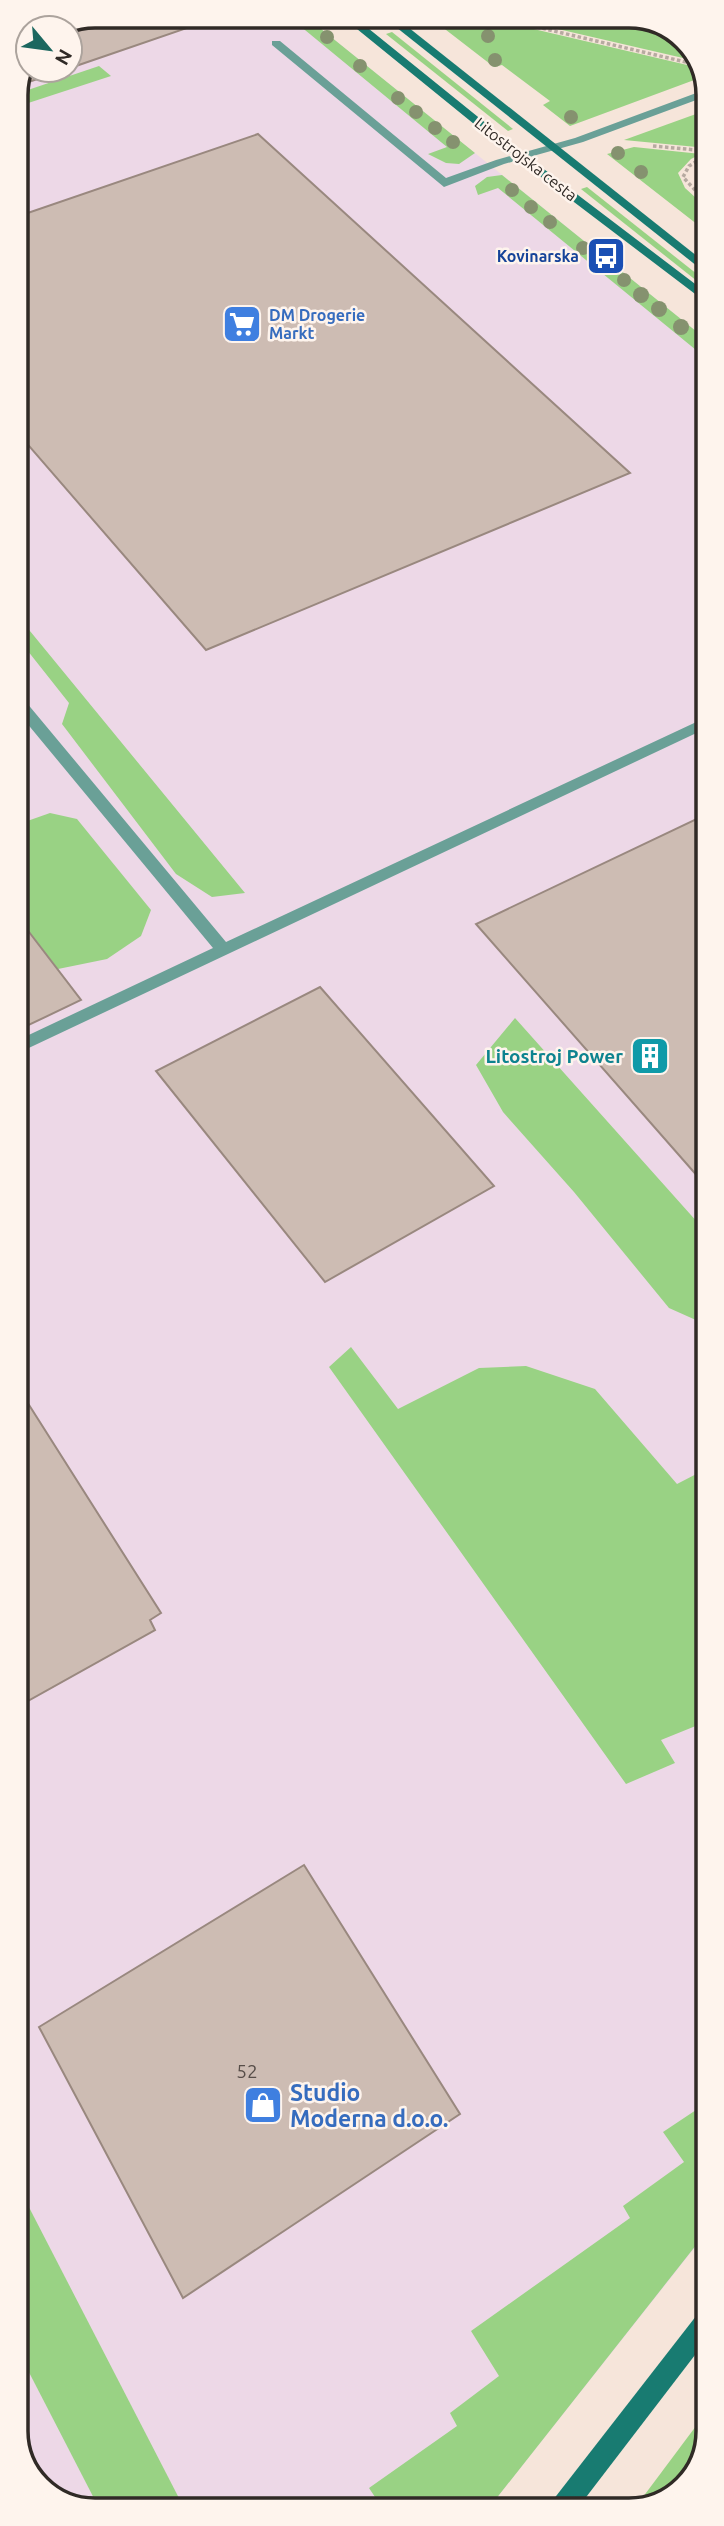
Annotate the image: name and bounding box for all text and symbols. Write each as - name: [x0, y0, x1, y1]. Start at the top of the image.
- north arrow: [14, 14, 84, 84]
- text: N: [51, 46, 77, 69]
- street label: Litostrojska cesta: [471, 114, 581, 204]
- bus stop icon: Kovinarska: [585, 235, 627, 277]
- place label: Kovinarska: [497, 247, 579, 265]
- supermarket icon: DM Drogerie Markt: [221, 303, 263, 345]
- place label: DM Drogerie Markt: [269, 306, 365, 342]
- building icon: Litostroj Power: [629, 1035, 671, 1077]
- place label: Litostroj Power: [485, 1045, 623, 1067]
- house number: 52: [236, 2060, 258, 2082]
- place label: Studio Moderna d.o.o.: [290, 2080, 449, 2131]
- shop icon: Studio Moderna d.o.o.: [242, 2084, 284, 2126]

